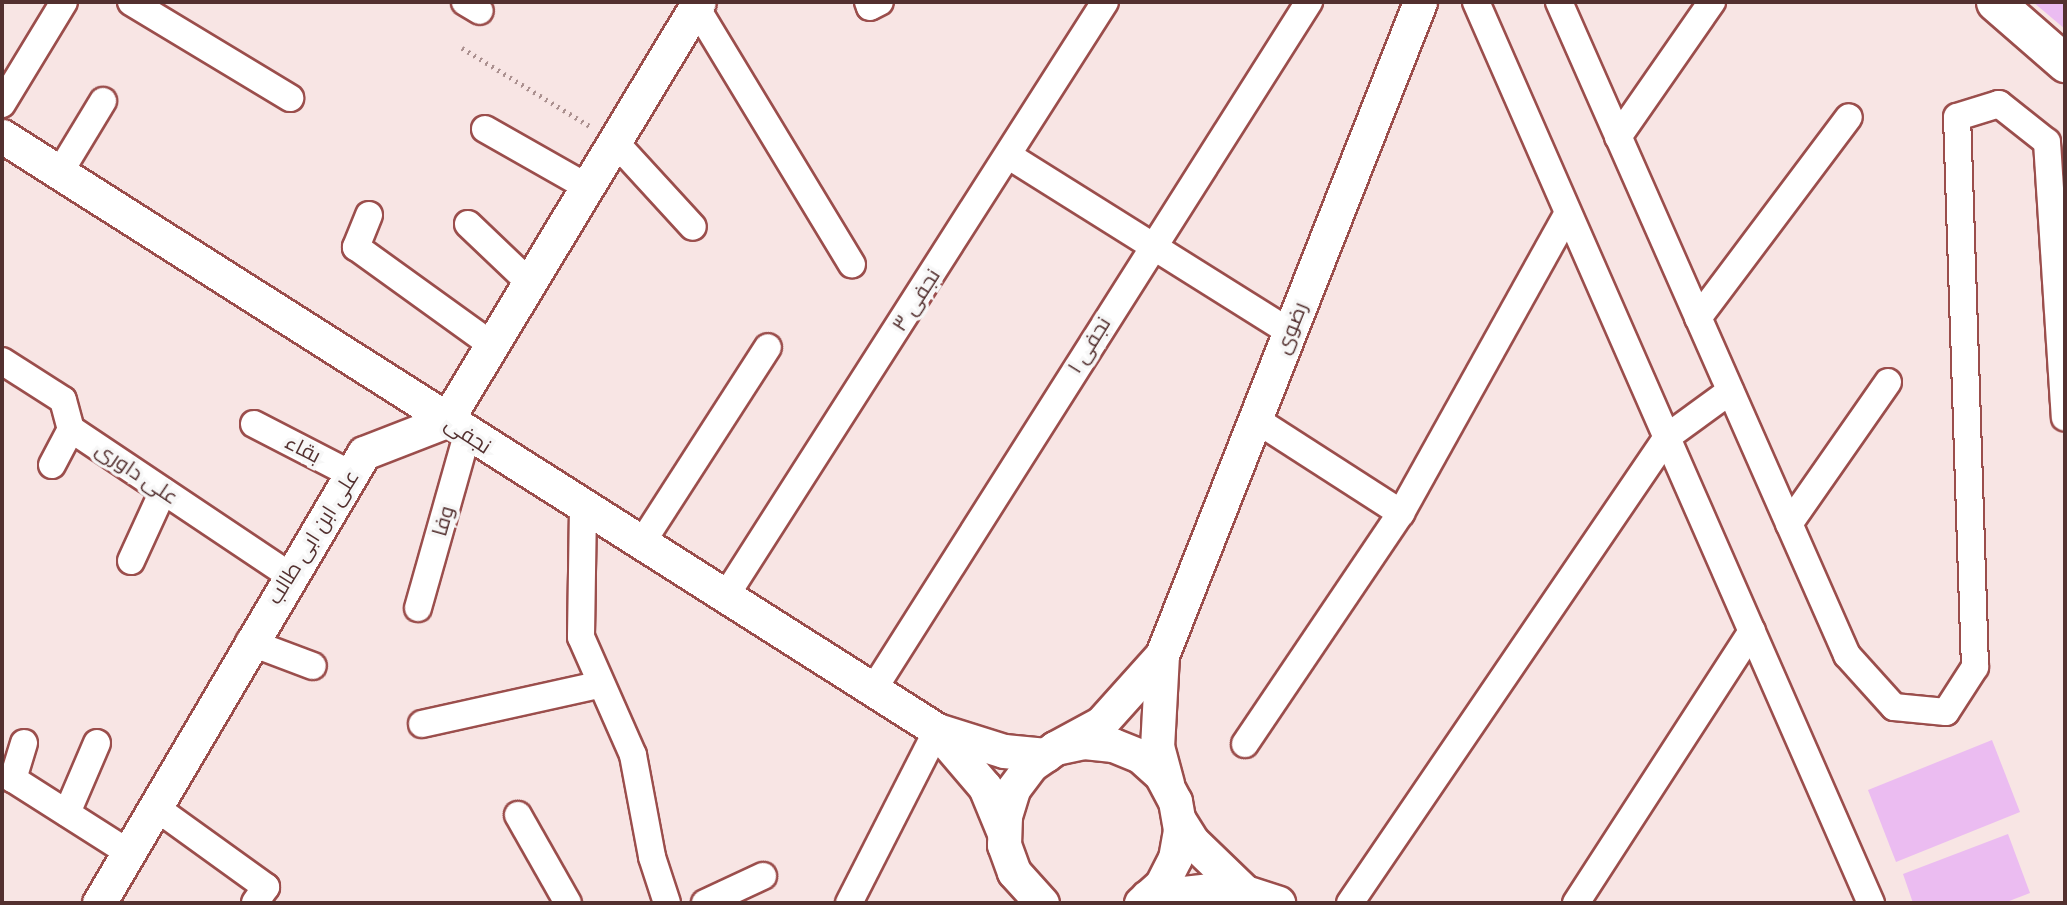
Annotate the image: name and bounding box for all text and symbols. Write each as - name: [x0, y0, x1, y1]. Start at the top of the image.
- street label: نجفی ۳: [886, 264, 946, 336]
- street label: رضوی: [1269, 298, 1313, 358]
- street label: نجفی ۱: [1062, 312, 1116, 378]
- street label: نجفی: [440, 411, 496, 459]
- street label: بقاء: [281, 429, 325, 469]
- street label: علی داوری: [91, 436, 183, 510]
- street label: علی ابن ابی طالب: [262, 465, 364, 609]
- street label: وفا: [427, 503, 459, 539]

